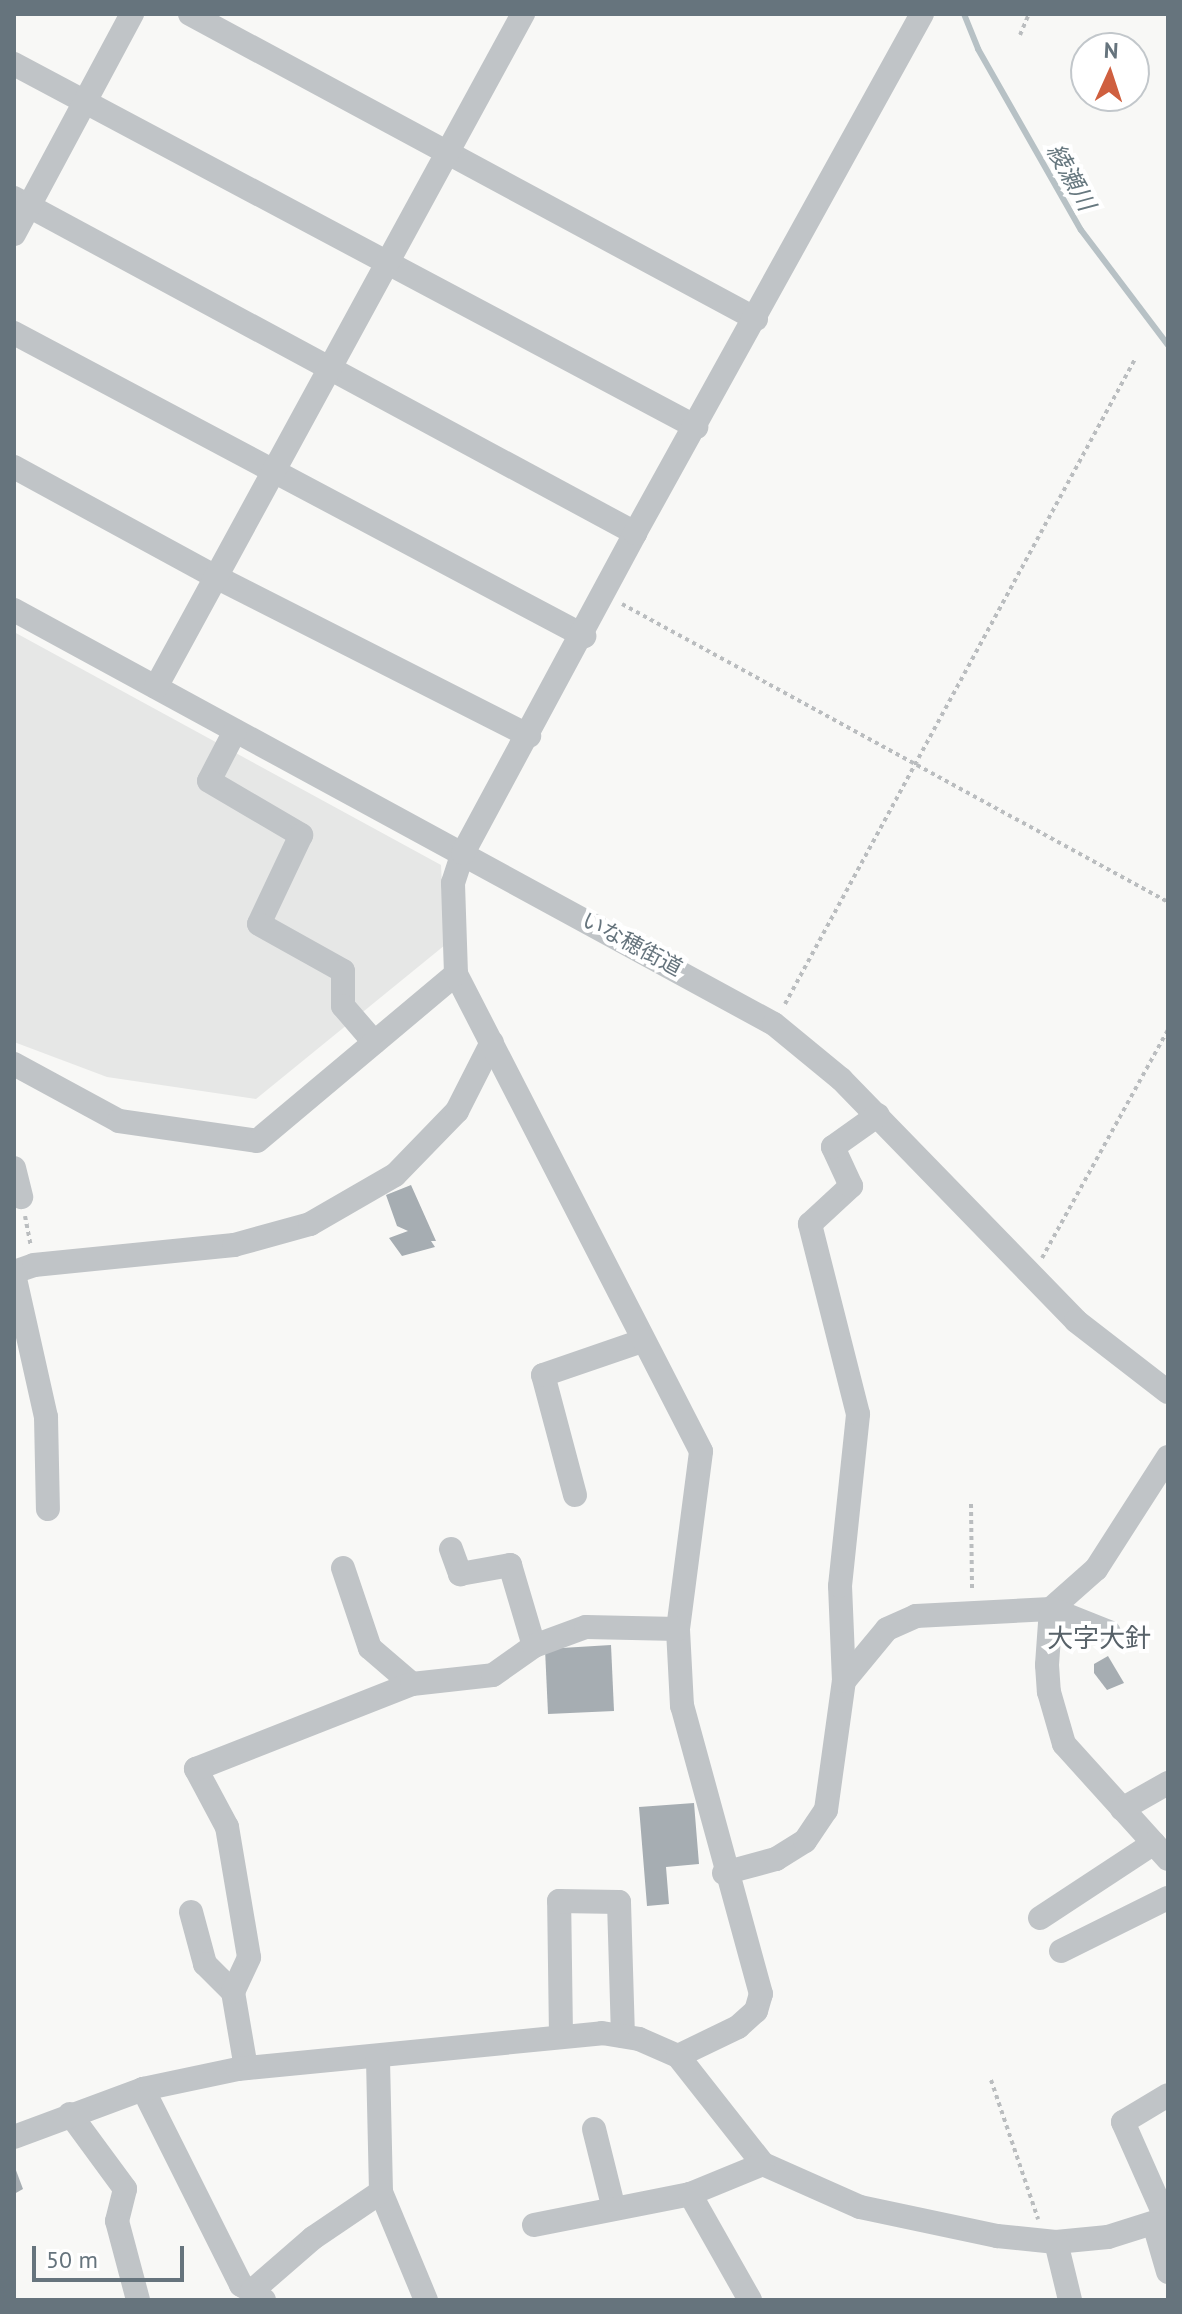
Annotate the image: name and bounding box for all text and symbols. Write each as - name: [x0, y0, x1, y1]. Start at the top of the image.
- north arrow: [1070, 32, 1150, 112]
- text: N: [1103, 36, 1119, 64]
- water label: 綾瀬川: [1041, 139, 1101, 215]
- street label: いな穂街道: [577, 907, 687, 981]
- district label: 大字大針: [1047, 1622, 1151, 1654]
- scale bar: [36, 2230, 188, 2280]
- text: 50 m: [46, 2244, 98, 2275]

